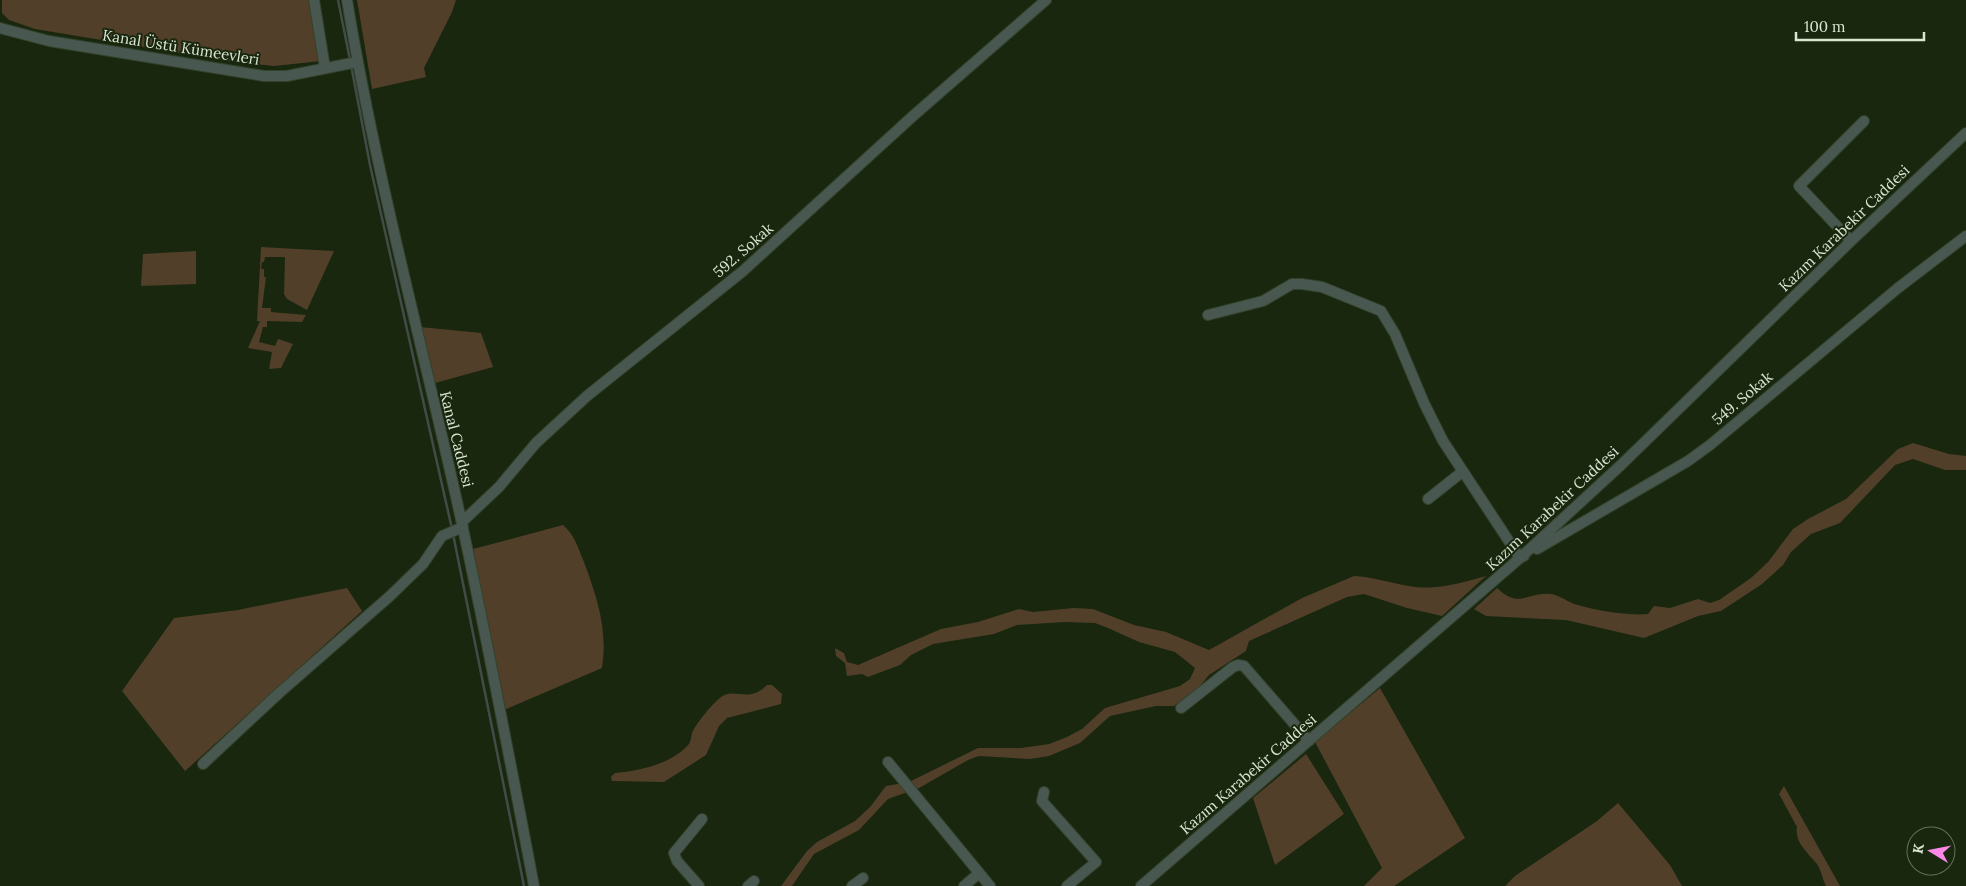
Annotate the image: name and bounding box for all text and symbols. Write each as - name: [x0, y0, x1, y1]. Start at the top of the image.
- scale bar: [1796, 10, 1924, 42]
- text: 100 m: [1804, 17, 1845, 36]
- street label: Kanal Üstü Kümeevleri: [101, 25, 261, 69]
- street label: Kazım Karabekir Caddesi: [1775, 161, 1913, 295]
- street label: 592. Sokak: [709, 219, 777, 281]
- street label: 549. Sokak: [1708, 367, 1776, 429]
- street label: Kanal Caddesi: [436, 389, 478, 489]
- street label: Kazım Karabekir Caddesi: [1482, 442, 1622, 574]
- street label: Kazım Karabekir Caddesi: [1176, 710, 1320, 838]
- north arrow: [1906, 826, 1956, 876]
- text: K: [1908, 842, 1928, 855]

